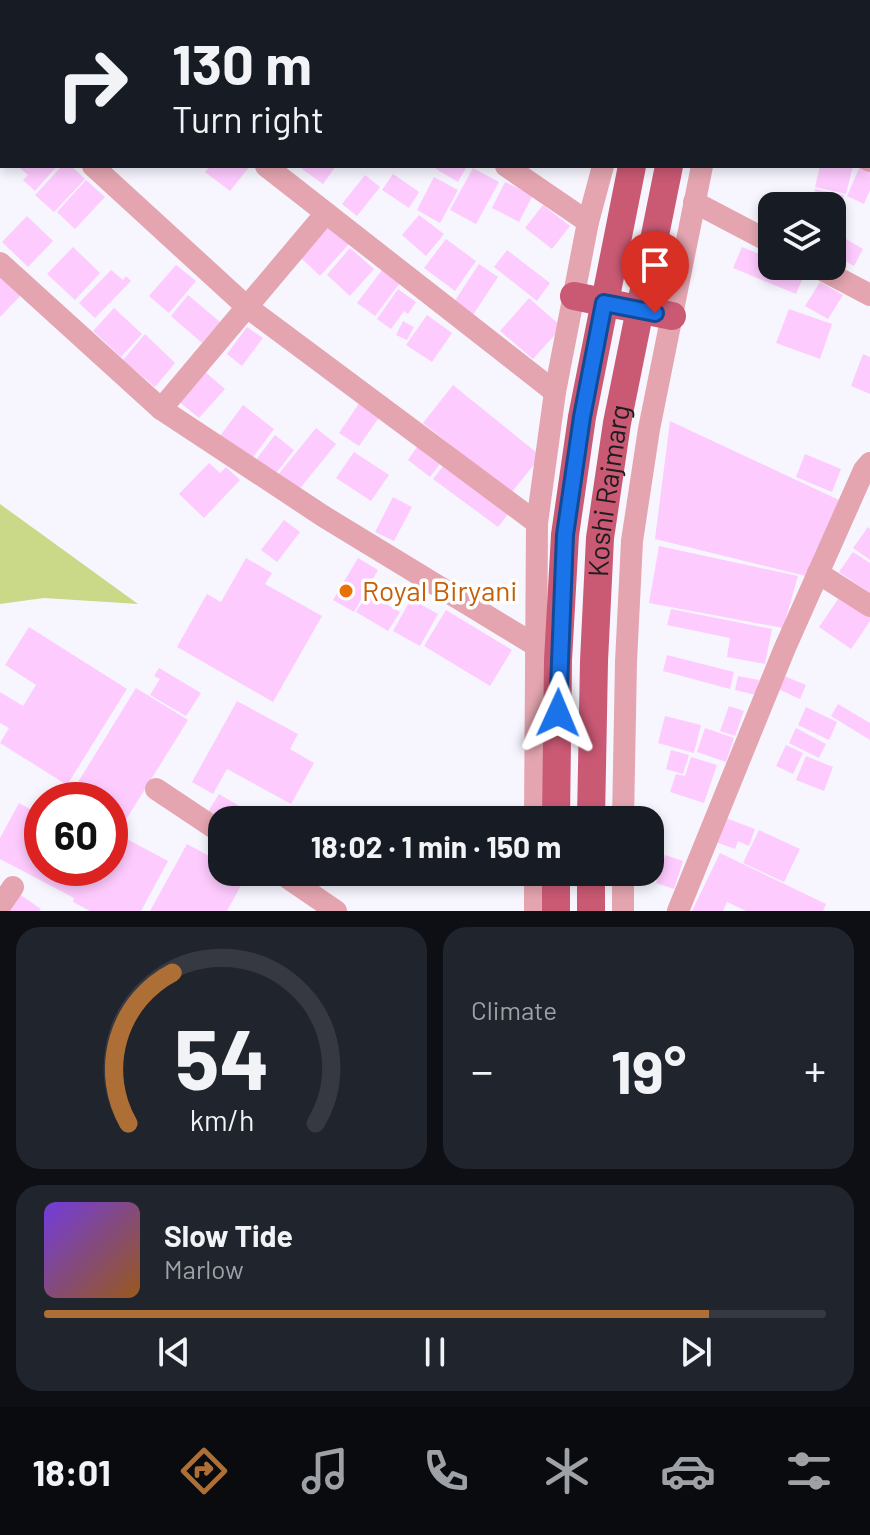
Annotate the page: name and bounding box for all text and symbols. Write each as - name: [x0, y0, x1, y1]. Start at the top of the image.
- text: 130 m: [172, 29, 312, 96]
- icon: right: [40, 32, 144, 136]
- text: Turn right: [172, 97, 324, 140]
- map controls: [758, 192, 846, 280]
- button: layers: [758, 192, 846, 280]
- pin: [621, 231, 689, 313]
- icon: arrive: [633, 243, 677, 287]
- street label: Koshi Rajmarg: [580, 401, 636, 578]
- place label: Royal Biryani: [362, 573, 518, 607]
- marker: Royal Biryani: [337, 582, 355, 600]
- position arrow: [516, 671, 600, 755]
- speed limit sign: 60: [24, 782, 128, 886]
- text: 18:02 · 1 min · 150 m: [311, 828, 561, 864]
- text: Climate: [471, 994, 557, 1025]
- text: 54: [174, 1007, 269, 1107]
- text: 19°: [611, 1034, 686, 1106]
- text: −: [471, 1043, 493, 1096]
- text: +: [804, 1043, 826, 1096]
- text: km/h: [189, 1102, 254, 1137]
- text: Slow Tide: [164, 1217, 293, 1253]
- text: Marlow: [164, 1253, 244, 1284]
- icon: previous: [152, 1330, 196, 1374]
- icon: pause: [413, 1330, 457, 1374]
- icon: next: [674, 1330, 718, 1374]
- icon: directions: [176, 1443, 232, 1499]
- icon: music: [297, 1443, 353, 1499]
- icon: phone: [418, 1443, 474, 1499]
- icon: climate: [539, 1443, 595, 1499]
- icon: car: [660, 1443, 716, 1499]
- icon: filters: [781, 1443, 837, 1499]
- text: 18:01: [33, 1450, 111, 1493]

